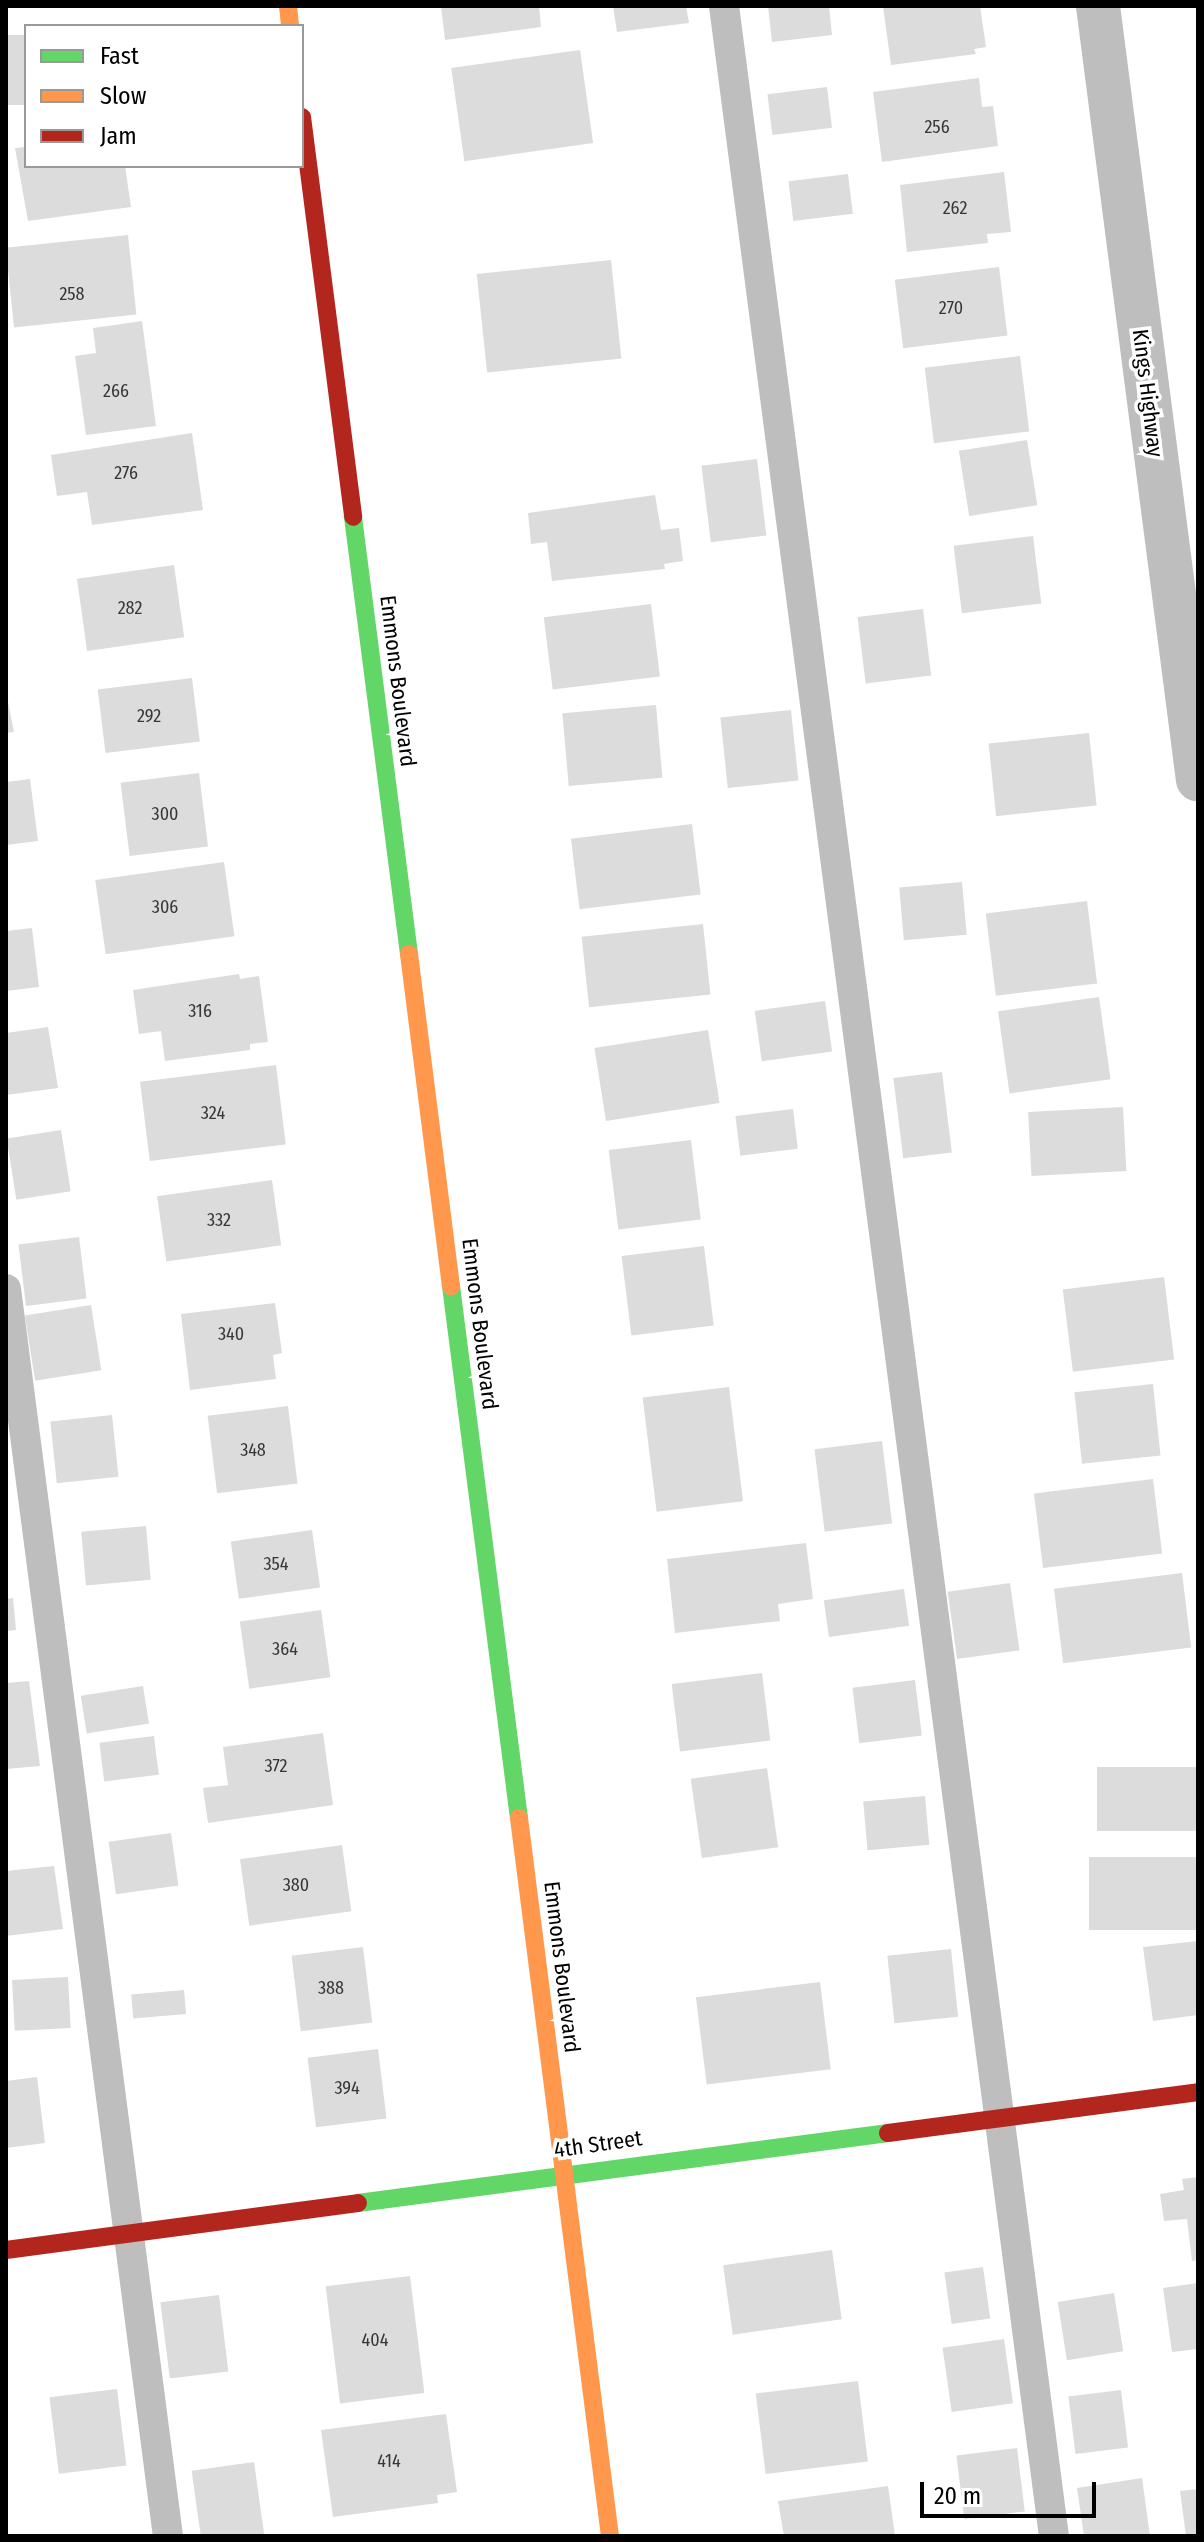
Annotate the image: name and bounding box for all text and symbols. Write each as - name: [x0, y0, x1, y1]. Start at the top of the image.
- legend: [24, 24, 304, 168]
- text: Fast: [100, 42, 139, 70]
- text: Slow: [100, 82, 146, 110]
- house number: 256: [924, 116, 950, 138]
- text: Jam: [100, 122, 137, 150]
- house number: 262: [943, 197, 967, 219]
- house number: 258: [59, 283, 85, 305]
- house number: 270: [939, 297, 963, 319]
- street label: Kings Highway: [1127, 328, 1169, 458]
- house number: 266: [103, 380, 129, 402]
- house number: 276: [114, 462, 138, 484]
- street label: Emmons Boulevard: [374, 594, 422, 768]
- house number: 282: [118, 597, 142, 619]
- house number: 292: [137, 705, 161, 727]
- house number: 300: [152, 803, 178, 825]
- house number: 306: [152, 896, 178, 918]
- house number: 316: [188, 1000, 212, 1022]
- house number: 324: [201, 1102, 225, 1124]
- house number: 332: [207, 1209, 231, 1231]
- street label: Emmons Boulevard: [456, 1237, 504, 1411]
- house number: 340: [218, 1323, 244, 1345]
- house number: 348: [240, 1439, 266, 1461]
- house number: 354: [263, 1553, 289, 1575]
- house number: 364: [272, 1638, 298, 1660]
- house number: 372: [264, 1755, 288, 1777]
- house number: 380: [283, 1874, 309, 1896]
- street label: Emmons Boulevard: [538, 1880, 586, 2054]
- house number: 388: [318, 1977, 344, 1999]
- house number: 394: [334, 2077, 360, 2099]
- street label: 4th Street: [552, 2125, 644, 2163]
- house number: 404: [362, 2329, 388, 2351]
- house number: 414: [377, 2450, 401, 2472]
- scale bar: [924, 2466, 1100, 2516]
- text: 20 m: [934, 2482, 981, 2510]

